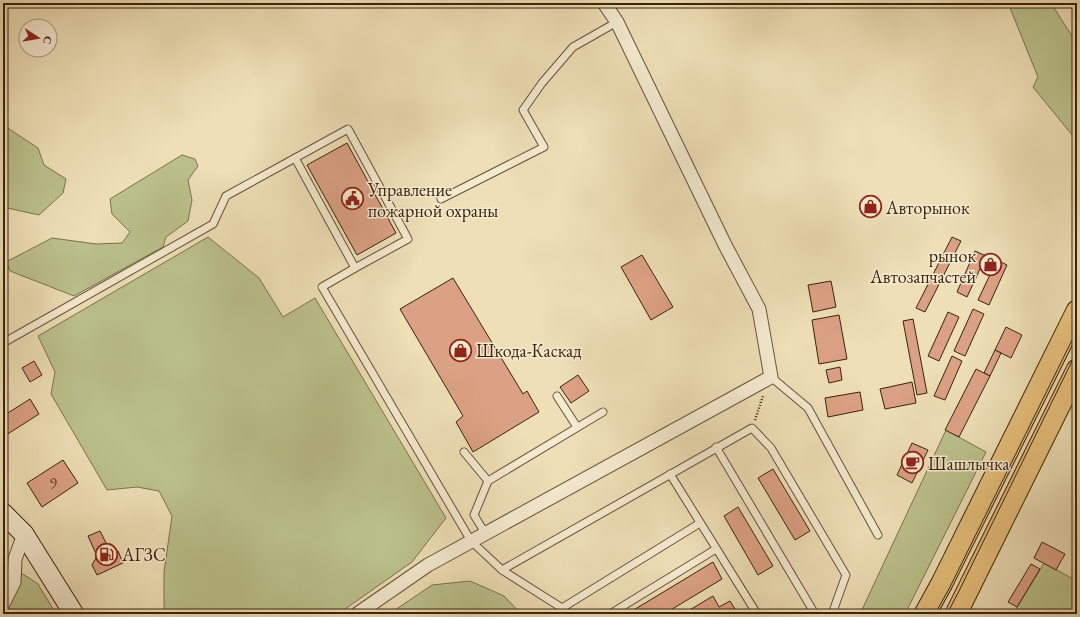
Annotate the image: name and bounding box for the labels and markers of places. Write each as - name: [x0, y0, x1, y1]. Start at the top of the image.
- place label: Управление пожарной охраны: [367, 178, 498, 222]
- public building icon: Управление пожарной охраны: [339, 186, 365, 212]
- shop icon: Авторынок: [858, 194, 884, 220]
- place label: Авторынок: [885, 196, 970, 219]
- place label: рынок Автозапчастей: [869, 244, 976, 288]
- shop icon: рынок Автозапчастей: [978, 252, 1004, 278]
- shop icon: Шкода-Каскад: [447, 337, 473, 363]
- place label: Шкода-Каскад: [476, 339, 581, 362]
- cafe icon: Шашлычка: [899, 450, 925, 476]
- place label: Шашлычка: [928, 452, 1010, 475]
- fuel station icon: АГЗС: [94, 541, 120, 567]
- place label: АГЗС: [121, 543, 166, 566]

